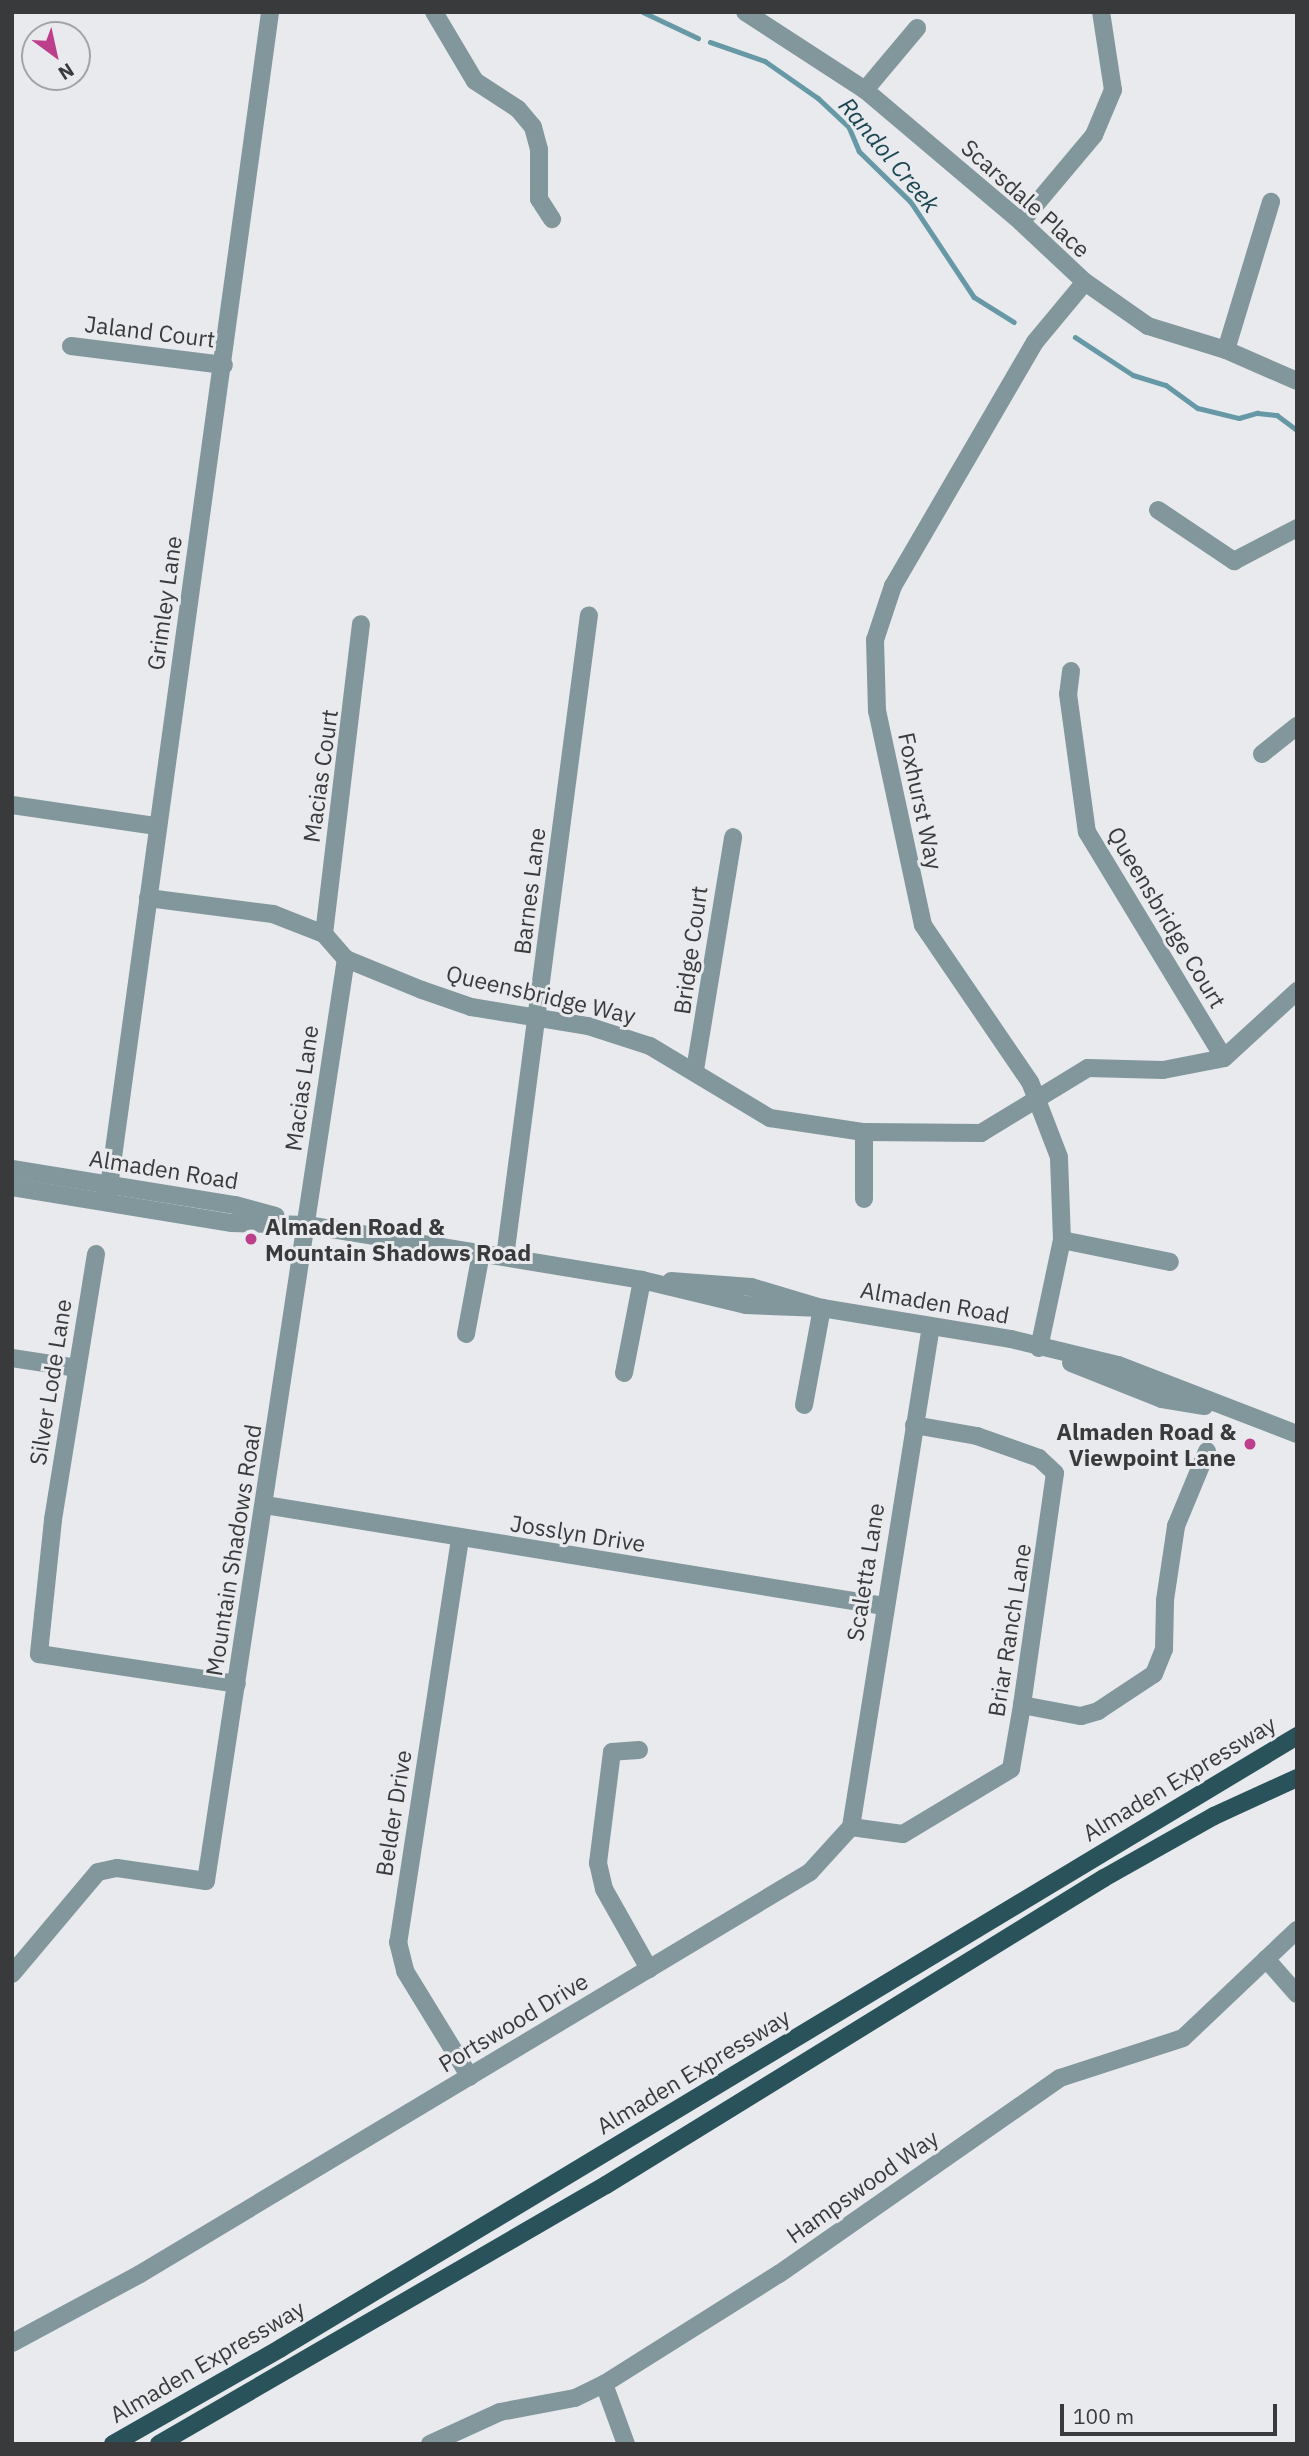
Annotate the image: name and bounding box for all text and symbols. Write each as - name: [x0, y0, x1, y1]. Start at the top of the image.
- north arrow: [21, 21, 91, 91]
- text: N: [54, 58, 79, 86]
- water label: Randol Creek: [833, 92, 945, 218]
- street label: Scarsdale Place: [956, 133, 1096, 263]
- street label: Jaland Court: [83, 309, 217, 353]
- street label: Grimley Lane: [141, 534, 187, 672]
- street label: Macias Court: [297, 708, 343, 844]
- street label: Foxhurst Way: [893, 730, 949, 872]
- street label: Queensbridge Court: [1102, 821, 1232, 1013]
- street label: Barnes Lane: [508, 826, 550, 956]
- street label: Bridge Court: [667, 884, 713, 1016]
- street label: Queensbridge Way: [444, 959, 638, 1029]
- street label: Macias Lane: [279, 1023, 323, 1153]
- street label: Almaden Road: [87, 1144, 241, 1194]
- place label: Almaden Road & Mountain Shadows Road: [265, 1212, 531, 1266]
- marker: Almaden Road & Mountain Shadows Road: [243, 1231, 259, 1247]
- street label: Almaden Road: [858, 1275, 1012, 1329]
- street label: Silver Lode Lane: [23, 1297, 77, 1467]
- place label: Almaden Road & Viewpoint Lane: [1056, 1417, 1236, 1471]
- street label: Mountain Shadows Road: [199, 1422, 267, 1678]
- marker: Almaden Road & Viewpoint Lane: [1242, 1436, 1258, 1452]
- street label: Scaletta Lane: [840, 1501, 890, 1643]
- street label: Josslyn Drive: [509, 1509, 647, 1557]
- street label: Briar Ranch Lane: [982, 1542, 1036, 1718]
- street label: Almaden Expressway: [1077, 1709, 1281, 1847]
- street label: Belder Drive: [369, 1748, 417, 1878]
- street label: Portswood Drive: [433, 1967, 593, 2077]
- street label: Almaden Expressway: [591, 2002, 795, 2140]
- street label: Hampswood Way: [781, 2123, 943, 2249]
- street label: Almaden Expressway: [105, 2294, 309, 2428]
- scale bar: [1064, 2390, 1281, 2434]
- text: 100 m: [1073, 2402, 1134, 2430]

